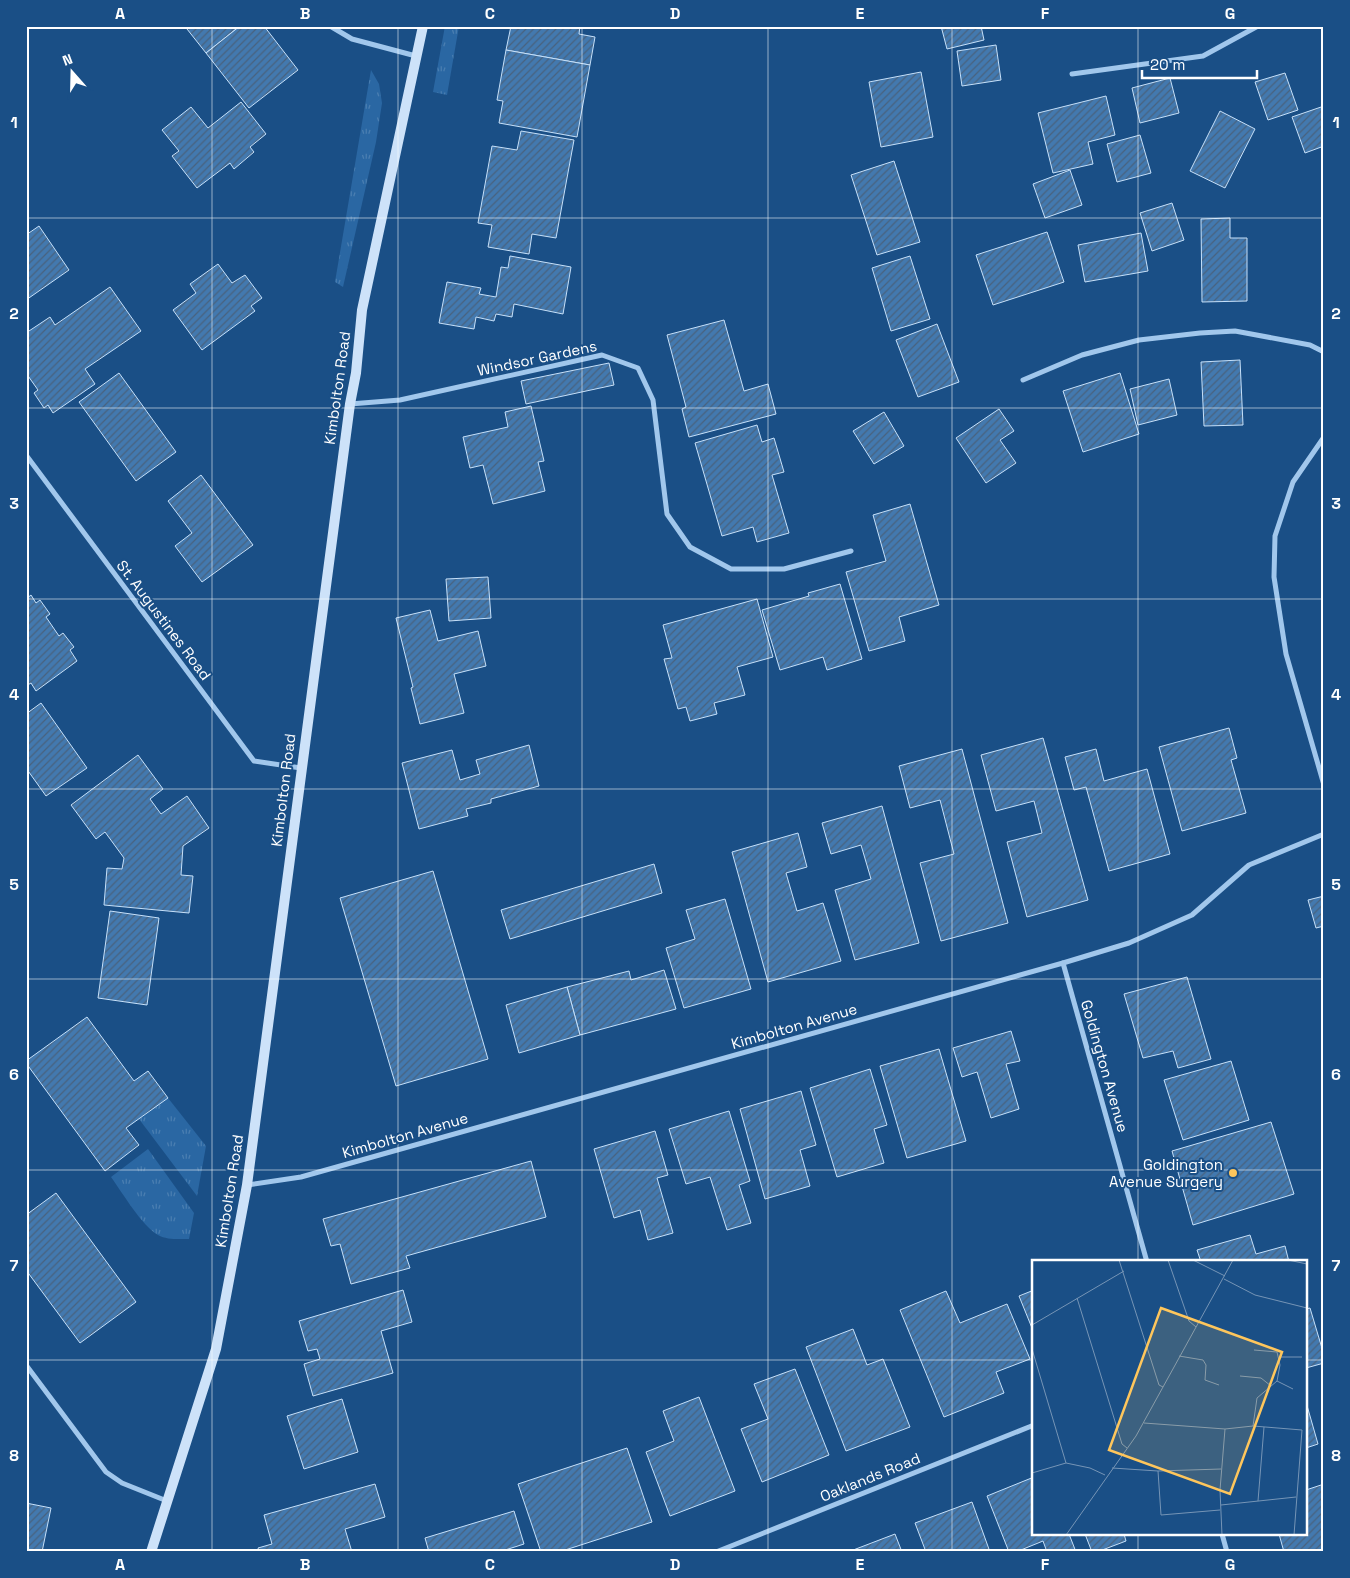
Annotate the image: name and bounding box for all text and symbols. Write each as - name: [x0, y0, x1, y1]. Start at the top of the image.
- text: A: [115, 3, 125, 24]
- text: B: [300, 3, 310, 24]
- text: C: [485, 3, 495, 24]
- text: D: [670, 3, 680, 24]
- text: E: [856, 3, 865, 24]
- text: F: [1041, 3, 1050, 24]
- text: G: [1225, 3, 1235, 24]
- north arrow: [48, 48, 98, 98]
- scale bar: [1142, 48, 1258, 80]
- text: N: [60, 50, 75, 70]
- text: 20 m: [1150, 55, 1185, 74]
- text: 1: [10, 112, 18, 133]
- text: 1: [1332, 112, 1340, 133]
- text: 2: [9, 303, 19, 324]
- text: 2: [1331, 303, 1341, 324]
- street label: Kimbolton Road: [320, 330, 354, 446]
- street label: Windsor Gardens: [475, 336, 599, 380]
- text: 3: [9, 493, 19, 514]
- text: 3: [1331, 493, 1341, 514]
- street label: St. Augustines Road: [113, 556, 215, 684]
- text: 4: [9, 684, 19, 705]
- text: 4: [1331, 684, 1341, 705]
- street label: Kimbolton Road: [267, 732, 299, 848]
- text: 5: [9, 874, 19, 895]
- text: 5: [1331, 874, 1341, 895]
- street label: Goldington Avenue: [1077, 998, 1133, 1134]
- street label: Kimbolton Avenue: [729, 999, 859, 1053]
- text: 6: [9, 1064, 19, 1085]
- text: 6: [1331, 1064, 1341, 1085]
- street label: Kimbolton Avenue: [340, 1108, 470, 1162]
- street label: Kimbolton Road: [211, 1133, 247, 1249]
- place label: Goldington Avenue Surgery: [1109, 1155, 1223, 1191]
- marker: Goldington Avenue Surgery: [1227, 1167, 1239, 1179]
- text: 7: [10, 1255, 19, 1276]
- text: 7: [1332, 1255, 1341, 1276]
- inset map: [1032, 1260, 1308, 1536]
- text: 8: [9, 1445, 19, 1466]
- text: 8: [1331, 1445, 1341, 1466]
- street label: Oaklands Road: [817, 1448, 923, 1506]
- text: A: [115, 1554, 125, 1575]
- text: B: [300, 1554, 310, 1575]
- text: C: [485, 1554, 495, 1575]
- text: D: [670, 1554, 680, 1575]
- text: E: [856, 1554, 865, 1575]
- text: F: [1041, 1554, 1050, 1575]
- text: G: [1225, 1554, 1235, 1575]

